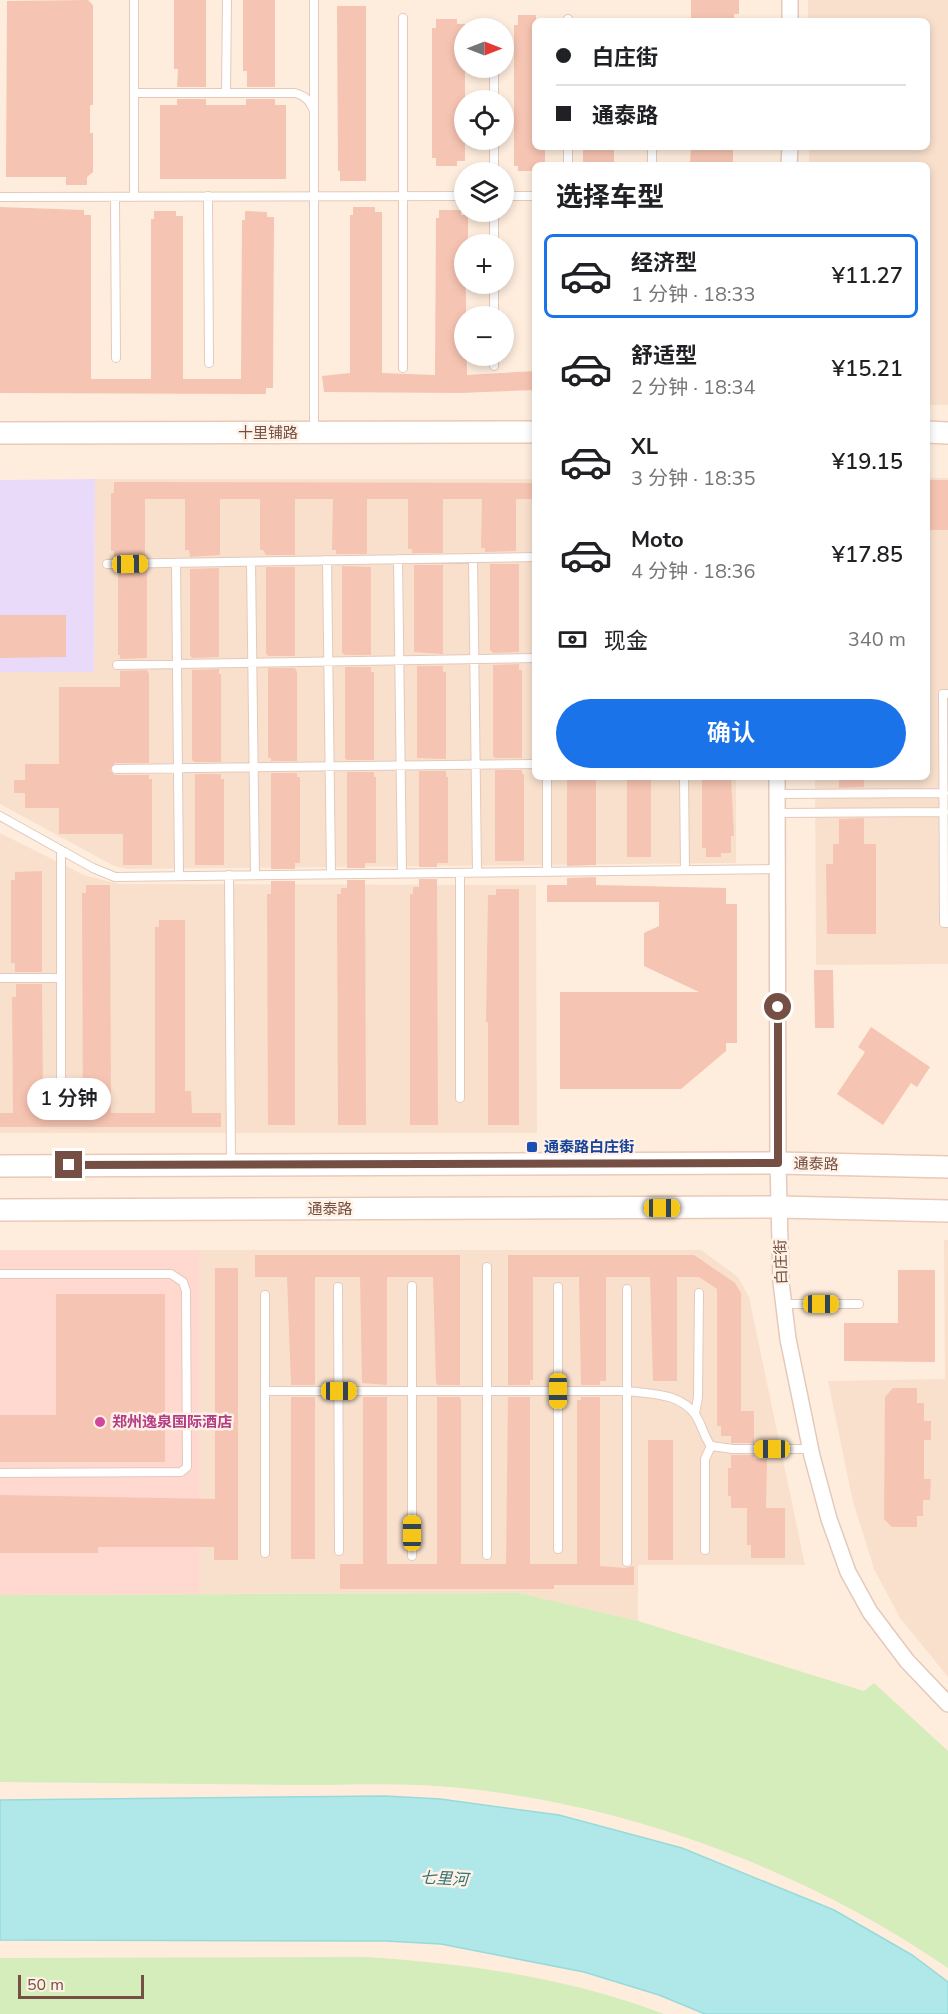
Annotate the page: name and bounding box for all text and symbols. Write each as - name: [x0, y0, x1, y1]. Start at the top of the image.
- north arrow: [454, 18, 514, 78]
- map controls: [454, 18, 514, 366]
- text: 白庄街: [592, 43, 658, 73]
- button: locate: [454, 90, 514, 150]
- text: 通泰路: [592, 101, 658, 131]
- button: layers: [454, 162, 514, 222]
- text: 选择车型: [556, 179, 664, 216]
- button: +: [454, 234, 514, 294]
- text: 经济型: [631, 248, 697, 278]
- icon: car: [559, 249, 613, 303]
- text: ¥11.27: [832, 261, 903, 291]
- text: 1 分钟 · 18:33: [631, 281, 756, 308]
- button: −: [454, 306, 514, 366]
- text: 舒适型: [631, 341, 697, 371]
- icon: car: [559, 342, 613, 396]
- text: ¥15.21: [832, 354, 903, 384]
- text: 2 分钟 · 18:34: [631, 374, 756, 401]
- street label: 十里铺路: [238, 423, 298, 443]
- text: XL: [631, 432, 658, 462]
- icon: car: [559, 435, 613, 489]
- text: ¥19.15: [832, 447, 903, 477]
- text: 3 分钟 · 18:35: [631, 465, 756, 492]
- text: Moto: [631, 525, 684, 555]
- icon: car: [559, 528, 613, 582]
- text: ¥17.85: [832, 540, 903, 570]
- car: [112, 555, 148, 573]
- text: 4 分钟 · 18:36: [631, 558, 756, 585]
- icon: cash: [556, 623, 589, 656]
- text: 现金: [604, 626, 648, 656]
- text: 340 m: [848, 626, 906, 653]
- button: 确认: [556, 699, 906, 768]
- route start: [764, 993, 791, 1020]
- callout: 1 分钟: [27, 1078, 111, 1120]
- text: 1 分钟: [40, 1085, 98, 1112]
- place label: 通泰路白庄街: [544, 1137, 634, 1157]
- marker: 通泰路白庄街: [525, 1140, 539, 1154]
- route end: [55, 1151, 82, 1178]
- street label: 通泰路: [793, 1154, 839, 1174]
- street label: 通泰路: [307, 1199, 353, 1219]
- car: [644, 1199, 680, 1217]
- street label: 白庄街: [770, 1239, 792, 1285]
- car: [803, 1295, 839, 1313]
- car: [549, 1373, 567, 1409]
- car: [321, 1382, 357, 1400]
- place label: 郑州逸泉国际酒店: [112, 1412, 232, 1432]
- marker: 郑州逸泉国际酒店: [93, 1415, 107, 1429]
- car: [754, 1440, 790, 1458]
- car: [403, 1515, 421, 1551]
- water label: 七里河: [419, 1867, 471, 1891]
- scale bar: [18, 1972, 144, 2000]
- text: 50 m: [27, 1974, 64, 1996]

